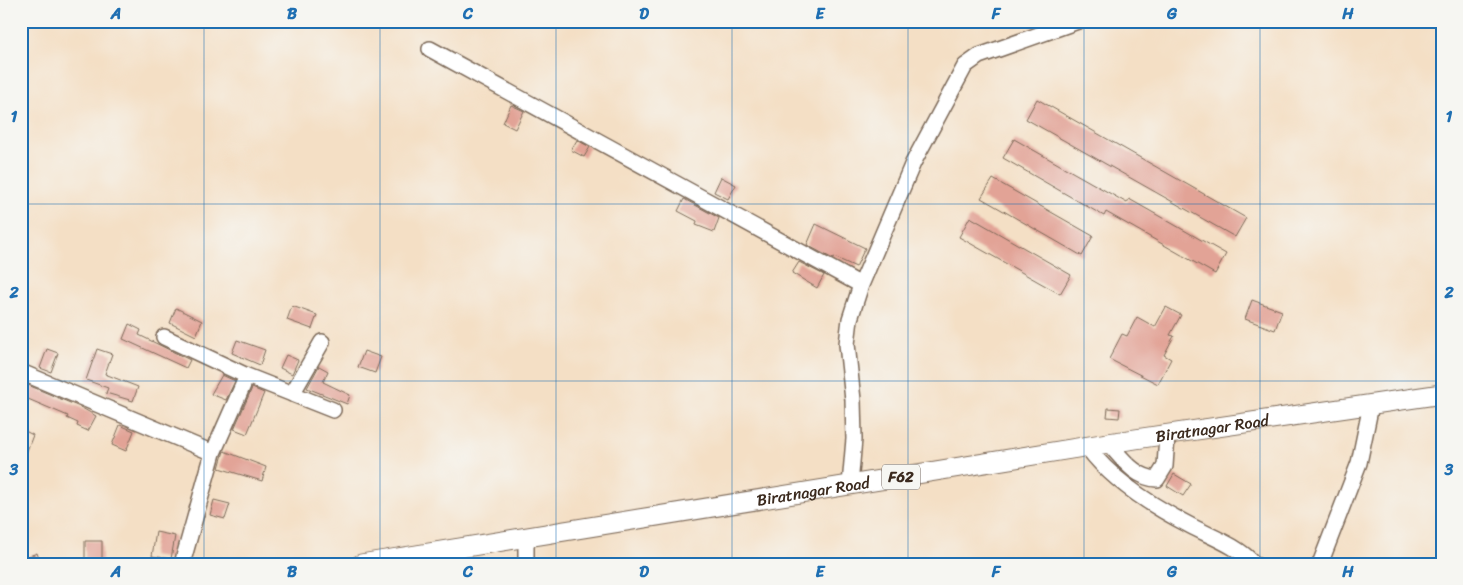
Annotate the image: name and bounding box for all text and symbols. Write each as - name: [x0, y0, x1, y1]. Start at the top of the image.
- text: A: [110, 0, 121, 28]
- text: B: [287, 0, 298, 28]
- text: C: [462, 0, 474, 28]
- text: D: [639, 0, 649, 28]
- text: E: [816, 0, 826, 28]
- text: F: [991, 0, 1002, 28]
- text: G: [1166, 0, 1178, 28]
- text: H: [1341, 0, 1354, 28]
- text: 1: [11, 102, 18, 131]
- text: 1: [1446, 102, 1453, 131]
- text: 2: [8, 278, 19, 307]
- text: 2: [1443, 278, 1454, 307]
- street label: Biratnagar Road: [1154, 405, 1272, 451]
- text: 3: [9, 455, 19, 484]
- text: 3: [1444, 455, 1454, 484]
- road number: F62: [882, 464, 920, 490]
- street label: Biratnagar Road: [755, 468, 873, 515]
- text: A: [110, 557, 121, 585]
- text: B: [287, 557, 298, 585]
- text: C: [462, 557, 474, 585]
- text: D: [639, 557, 649, 585]
- text: E: [816, 557, 826, 585]
- text: F: [991, 557, 1002, 585]
- text: G: [1166, 557, 1178, 585]
- text: H: [1341, 557, 1354, 585]

